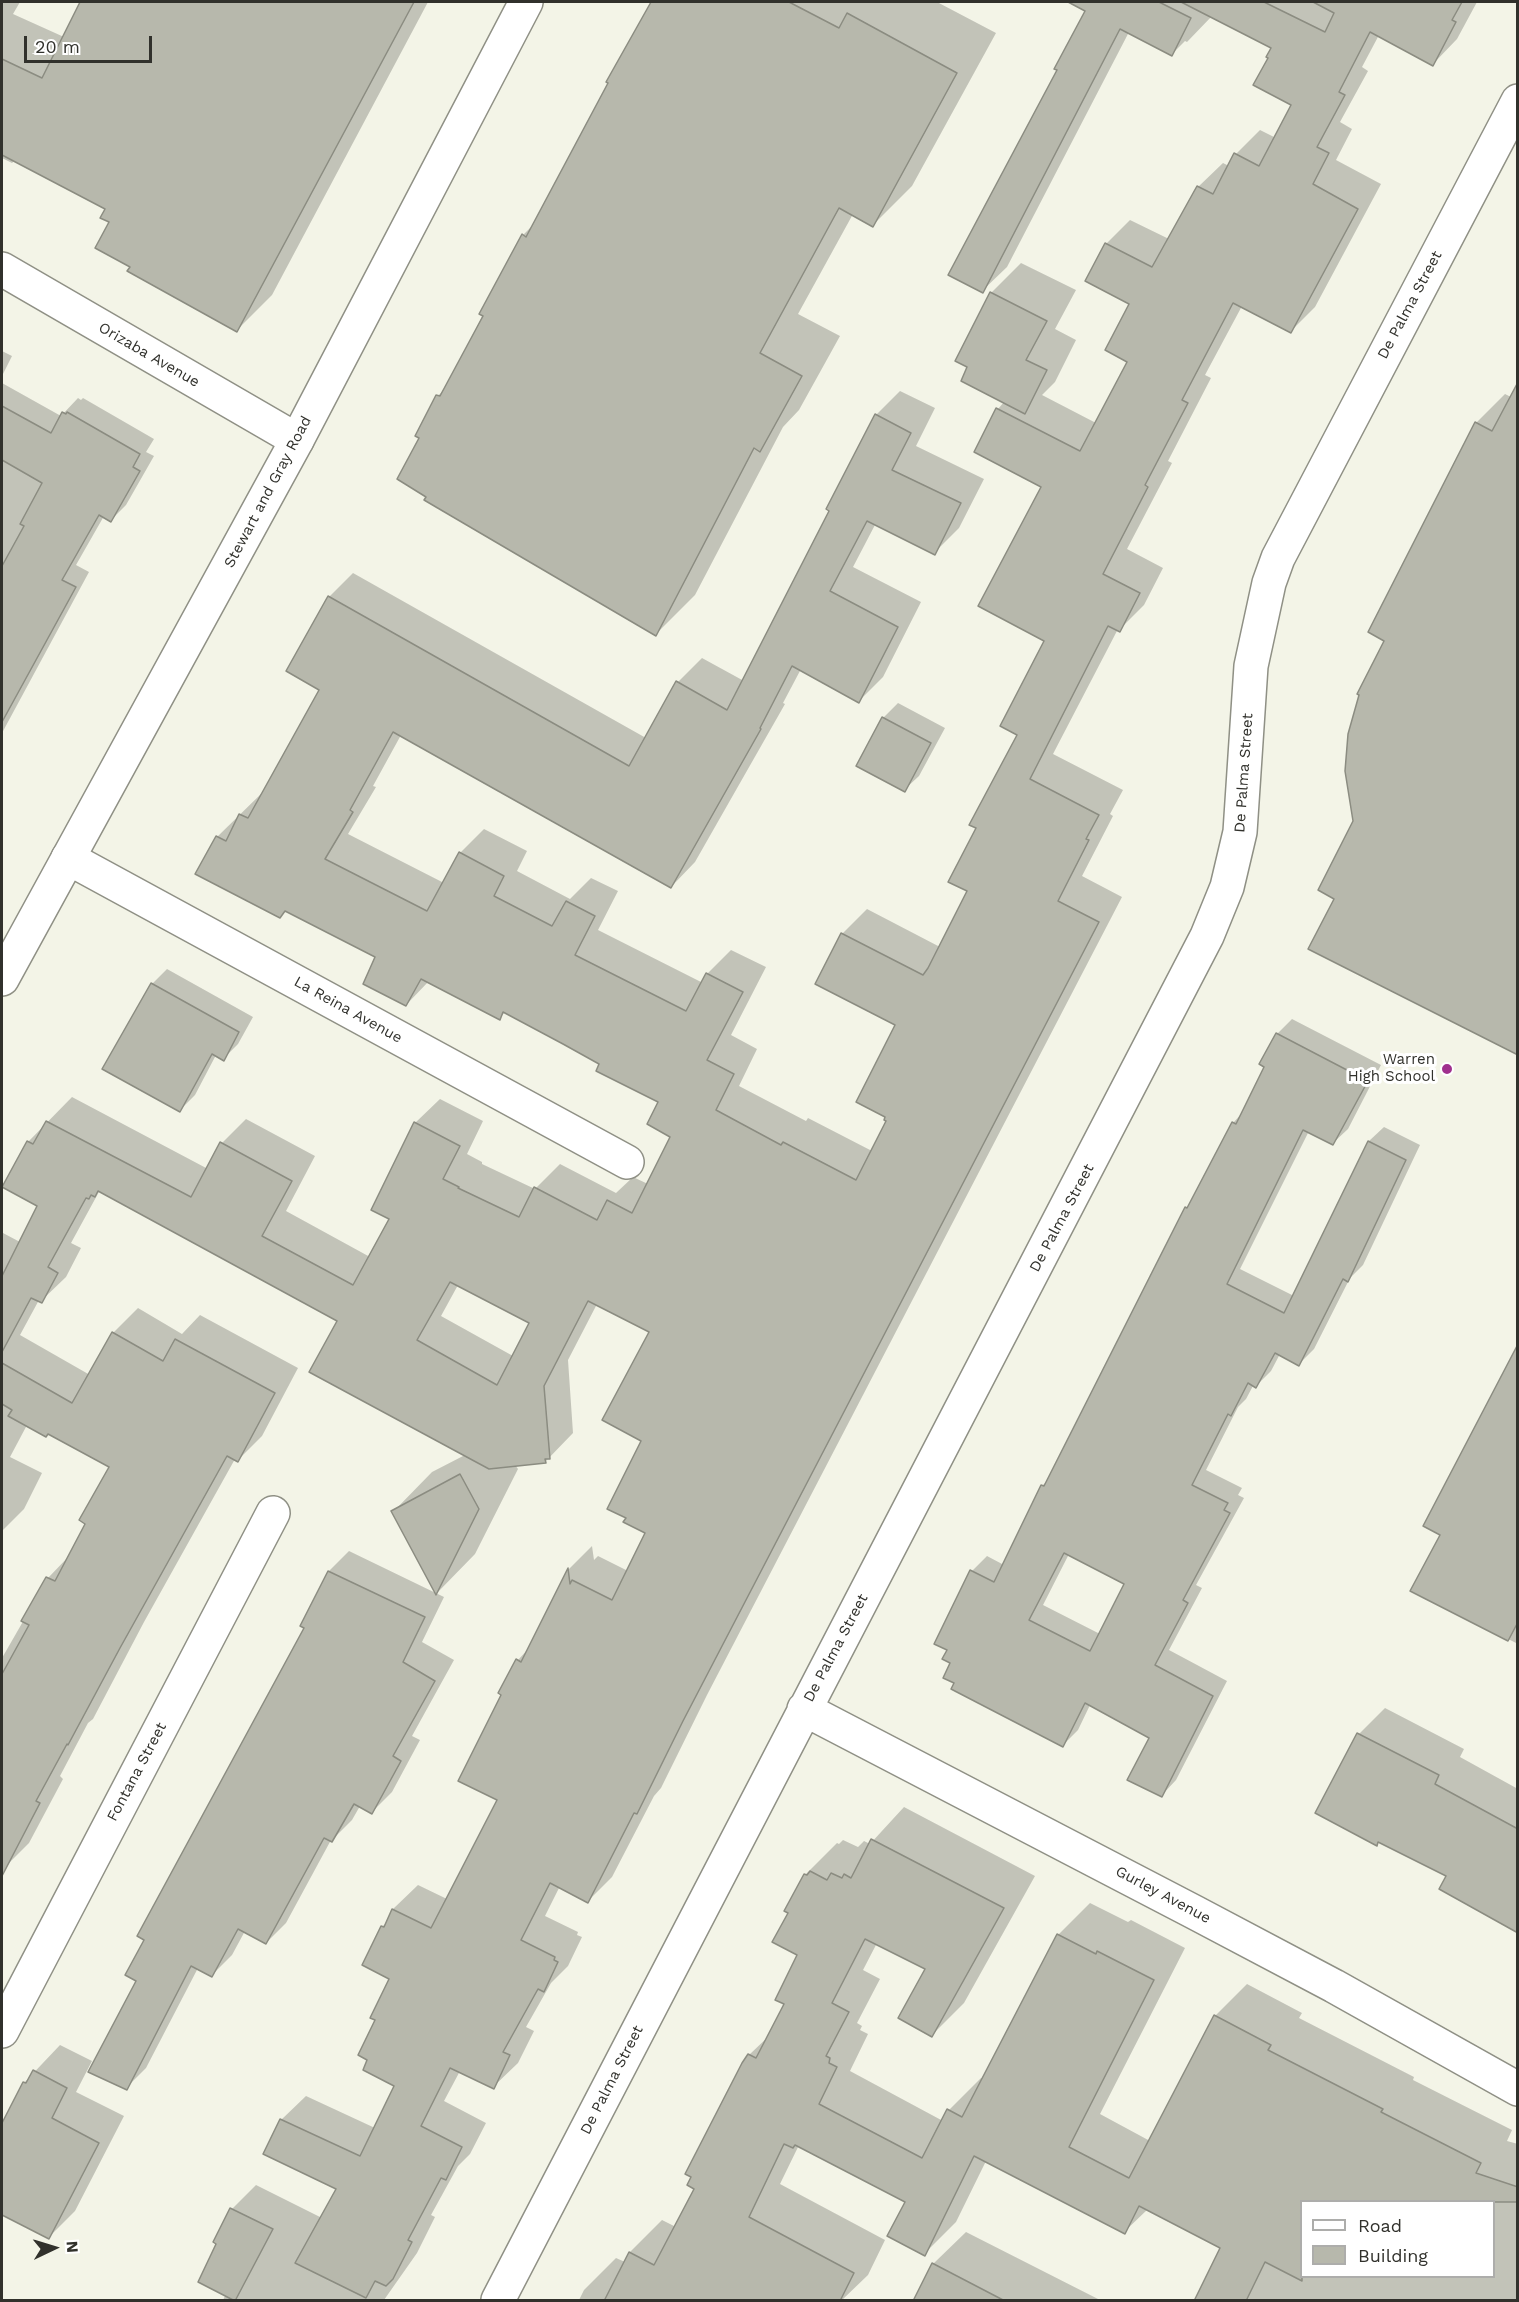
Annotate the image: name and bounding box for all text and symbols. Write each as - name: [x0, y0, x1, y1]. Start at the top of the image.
- scale bar: [27, 24, 154, 62]
- text: 20 m: [35, 36, 80, 57]
- street label: De Palma Street: [1374, 248, 1446, 362]
- street label: Orizaba Avenue: [95, 319, 203, 391]
- street label: Stewart and Gray Road: [220, 413, 316, 571]
- street label: De Palma Street: [1231, 713, 1257, 833]
- street label: La Reina Avenue: [291, 973, 405, 1047]
- place label: Warren High School: [1348, 1051, 1435, 1086]
- marker: Warren High School: [1440, 1062, 1454, 1076]
- street label: De Palma Street: [1026, 1161, 1098, 1275]
- street label: De Palma Street: [800, 1591, 872, 1705]
- street label: Fontana Street: [103, 1720, 171, 1824]
- street label: Gurley Avenue: [1112, 1862, 1214, 1928]
- street label: De Palma Street: [577, 2023, 647, 2137]
- legend: [1300, 2200, 1495, 2278]
- text: Road: [1358, 2215, 1402, 2236]
- north arrow: [24, 2218, 84, 2278]
- text: N: [63, 2240, 82, 2253]
- text: Building: [1358, 2245, 1428, 2266]

